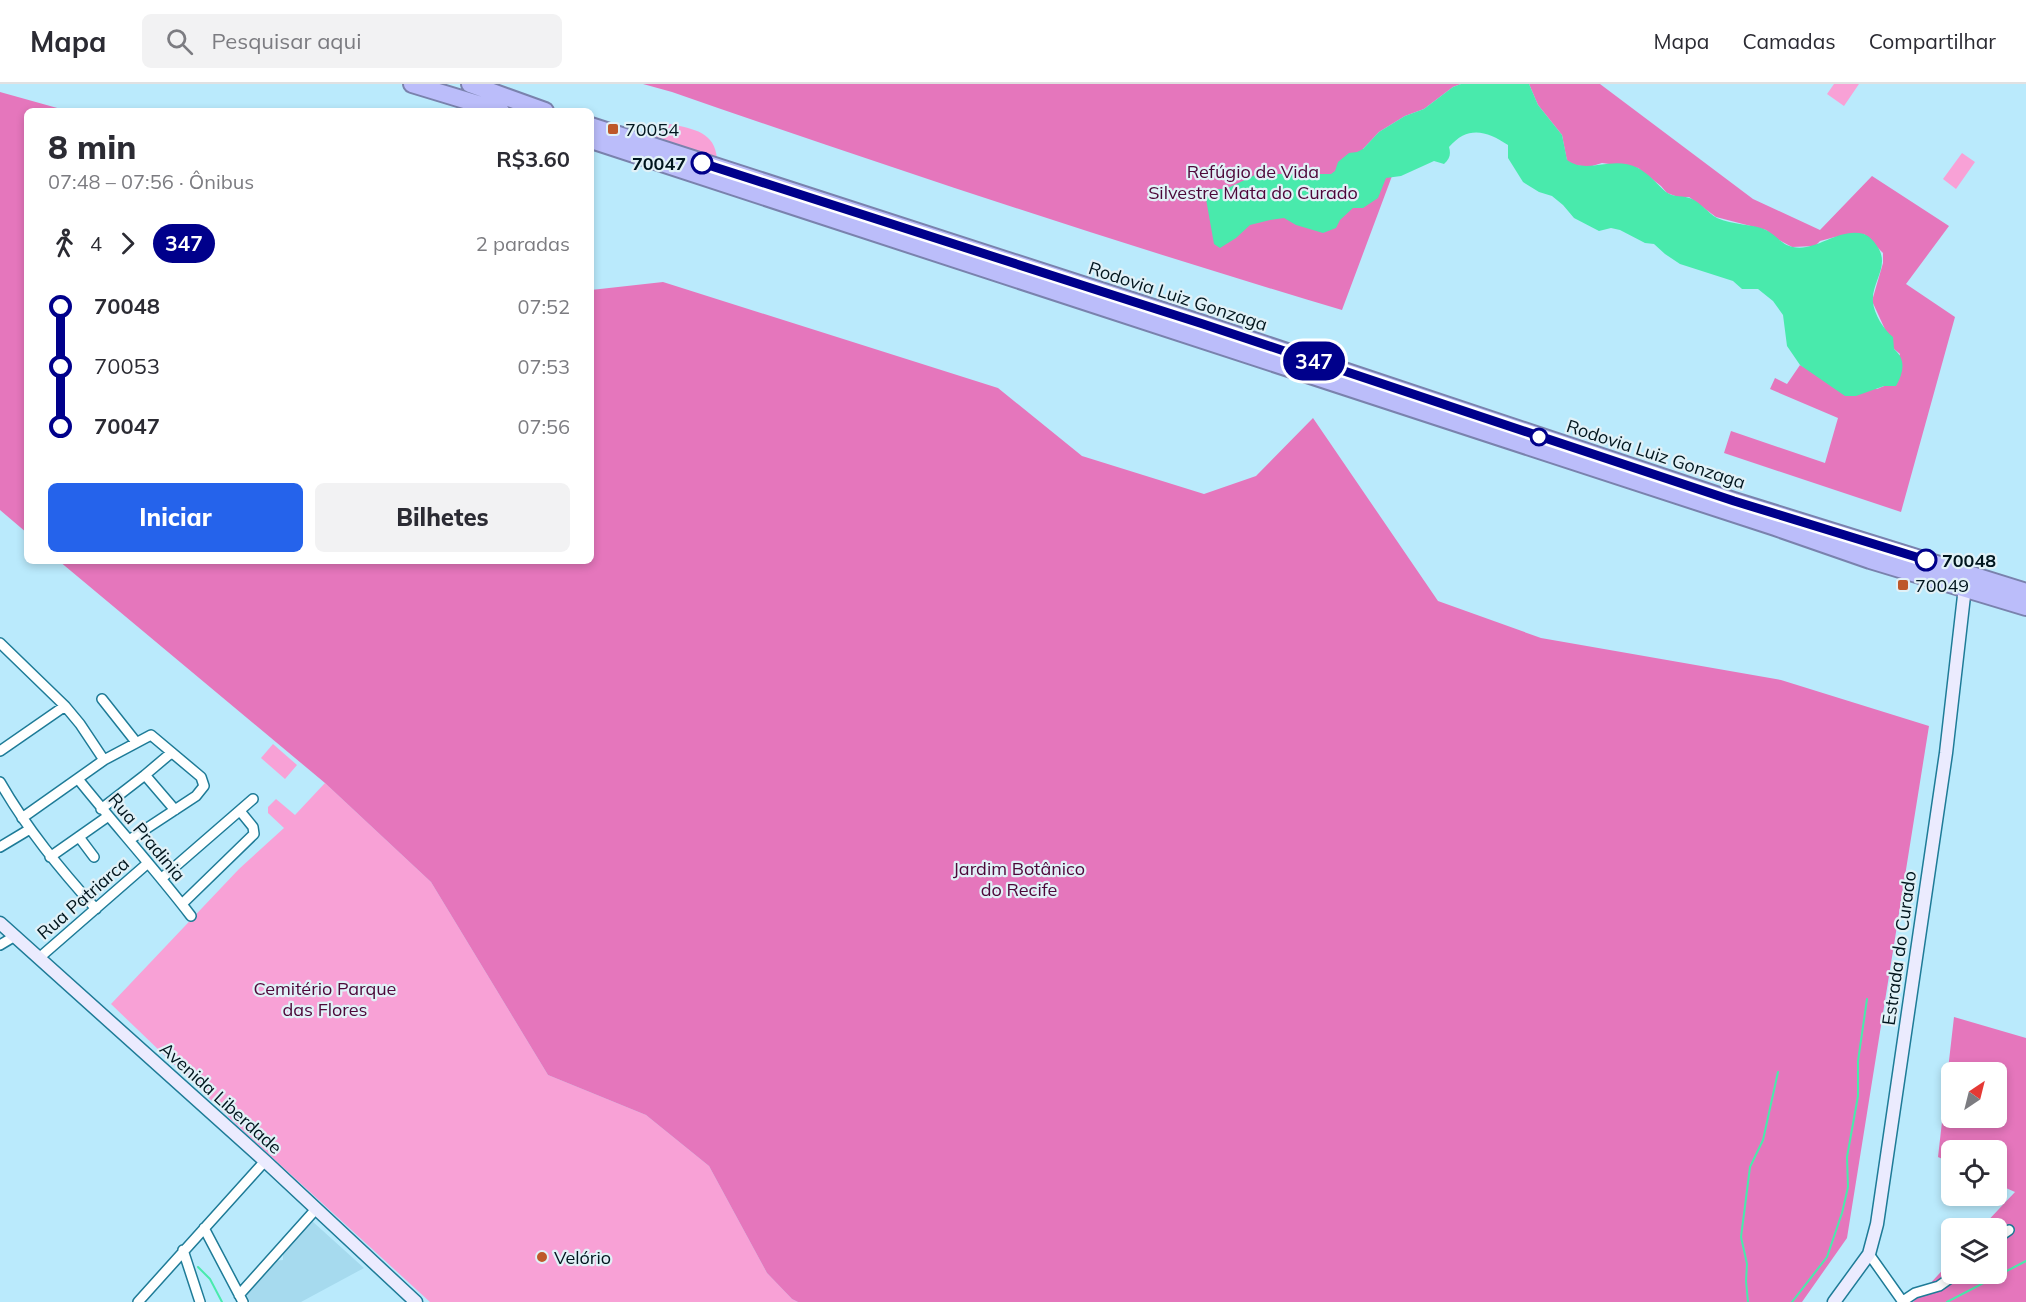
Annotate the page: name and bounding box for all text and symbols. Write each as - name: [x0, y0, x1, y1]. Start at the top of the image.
- search box: [142, 14, 562, 68]
- text: Mapa: [30, 24, 106, 59]
- icon: search: [163, 25, 196, 58]
- text: Pesquisar aqui: [211, 27, 361, 55]
- text: Mapa: [1654, 28, 1709, 54]
- text: Camadas: [1742, 28, 1836, 54]
- text: Compartilhar: [1869, 28, 1996, 54]
- place label: 70054: [625, 118, 679, 141]
- marker: 70054: [606, 122, 620, 136]
- text: 8 min: [48, 126, 136, 167]
- text: R$3.60: [496, 145, 570, 173]
- place label: 70047: [632, 152, 686, 175]
- marker: 70047: [691, 152, 713, 174]
- park label: Refúgio de Vida Silvestre Mata do Curado: [1148, 160, 1358, 204]
- text: 07:48 – 07:56 · Ônibus: [48, 169, 254, 194]
- icon: walk: [48, 227, 81, 260]
- icon: forward: [111, 227, 144, 260]
- text: 347: [165, 230, 203, 256]
- text: 4: [90, 231, 102, 256]
- text: 2 paradas: [476, 231, 570, 256]
- street label: Rodovia Luiz Gonzaga: [1086, 256, 1270, 336]
- text: 70048: [94, 292, 160, 320]
- text: 07:52: [517, 294, 570, 319]
- line badge: 347: [1280, 342, 1348, 380]
- text: 347: [1295, 348, 1333, 374]
- text: 70053: [94, 352, 160, 380]
- text: 07:53: [517, 354, 570, 379]
- text: 70047: [94, 412, 160, 440]
- text: 07:56: [517, 414, 570, 439]
- street label: Rodovia Luiz Gonzaga: [1564, 414, 1748, 494]
- unlabelled marker: [1530, 428, 1548, 446]
- button: Iniciar: [48, 483, 303, 552]
- button: Bilhetes: [315, 483, 570, 552]
- marker: 70048: [1915, 549, 1937, 571]
- place label: 70048: [1942, 549, 1996, 572]
- place label: 70049: [1915, 574, 1969, 597]
- marker: 70049: [1896, 578, 1910, 592]
- street label: Rua Pradinia: [104, 788, 190, 886]
- street label: Rua Patriarca: [32, 852, 134, 944]
- park label: Jardim Botânico do Recife: [953, 857, 1085, 901]
- street label: Estrada do Curado: [1877, 869, 1921, 1027]
- park label: Cemitério Parque das Flores: [254, 977, 396, 1021]
- street label: Avenida Liberdade: [155, 1037, 287, 1159]
- north arrow: [1941, 1062, 2007, 1128]
- map controls: [1941, 1062, 2007, 1284]
- button: locate: [1941, 1140, 2007, 1206]
- button: layers: [1941, 1218, 2007, 1284]
- place label: Velório: [554, 1246, 611, 1269]
- marker: Velório: [535, 1250, 549, 1264]

